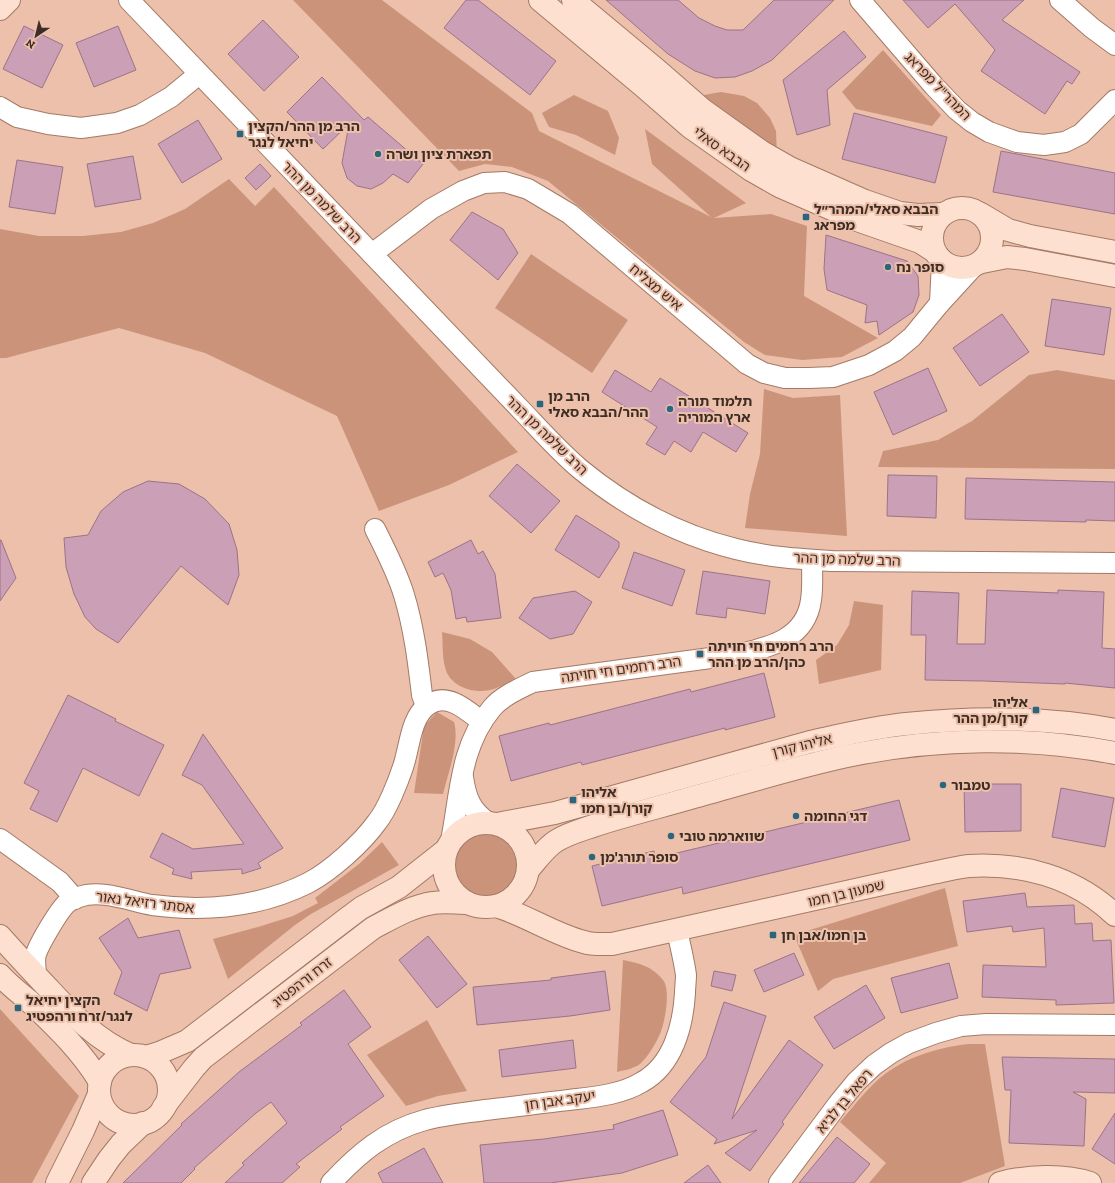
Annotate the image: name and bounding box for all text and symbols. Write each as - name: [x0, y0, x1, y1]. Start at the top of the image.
- north arrow: [16, 16, 56, 56]
- text: N: [23, 36, 38, 52]
- street label: המהר"ל מפראג: [901, 49, 974, 124]
- place label: הרב מן ההר/הקצין יחיאל לנגר: [248, 118, 360, 151]
- street label: הבבא סאלי: [690, 124, 754, 175]
- marker: הרב מן ההר/הקצין יחיאל לנגר: [235, 129, 245, 139]
- place label: תפארת ציון ושרה: [386, 146, 492, 163]
- marker: תפארת ציון ושרה: [373, 149, 383, 159]
- street label: הרב שלמה מן ההר: [278, 158, 365, 247]
- place label: הבבא סאלי/המהר״ל מפראג: [814, 201, 938, 234]
- marker: הבבא סאלי/המהר״ל מפראג: [801, 212, 811, 222]
- place label: סופר נח: [896, 259, 944, 276]
- street label: איש מצליח: [626, 260, 686, 314]
- marker: סופר נח: [883, 262, 893, 272]
- place label: הרב מן ההר/הבבא סאלי: [548, 388, 649, 421]
- street label: הרב שלמה מן ההר: [502, 392, 591, 479]
- place label: תלמוד תורה ארץ המוריה: [678, 393, 752, 426]
- marker: הרב מן ההר/הבבא סאלי: [535, 399, 545, 409]
- marker: תלמוד תורה ארץ המוריה: [665, 404, 675, 414]
- street label: הרב שלמה מן ההר: [793, 549, 901, 570]
- place label: הרב רחמים חי חויתה כהן/הרב מן ההר: [708, 638, 834, 671]
- marker: הרב רחמים חי חויתה כהן/הרב מן ההר: [695, 649, 705, 659]
- street label: הרב רחמים חי חויתה: [560, 653, 682, 686]
- place label: אליהו קורן/מן ההר: [953, 694, 1029, 727]
- marker: אליהו קורן/מן ההר: [1031, 705, 1041, 715]
- street label: אליהו קורן: [771, 730, 834, 761]
- place label: טמבור: [951, 777, 990, 794]
- marker: טמבור: [938, 780, 948, 790]
- place label: אליהו קורן/בן חמו: [581, 784, 652, 817]
- marker: אליהו קורן/בן חמו: [568, 795, 578, 805]
- place label: דגי החומה: [804, 808, 867, 825]
- marker: דגי החומה: [791, 811, 801, 821]
- place label: שווארמה טובי: [679, 828, 765, 845]
- marker: שווארמה טובי: [666, 831, 676, 841]
- place label: סופר תורג'מן: [600, 849, 679, 866]
- marker: סופר תורג'מן: [587, 852, 597, 862]
- street label: שמעון בן חמו: [806, 876, 886, 911]
- street label: אסתר רזיאל נאור: [95, 888, 195, 917]
- place label: בן חמו/אבן חן: [781, 927, 866, 944]
- marker: בן חמו/אבן חן: [768, 930, 778, 940]
- street label: זרח ורהפטיג: [269, 954, 336, 1011]
- place label: הקצין יחיאל לנגר/זרח ורהפטיג: [26, 992, 133, 1025]
- marker: הקצין יחיאל לנגר/זרח ורהפטיג: [13, 1003, 23, 1013]
- street label: רפאל בן לביא: [813, 1066, 876, 1137]
- street label: יעקב אבן חן: [524, 1087, 596, 1114]

